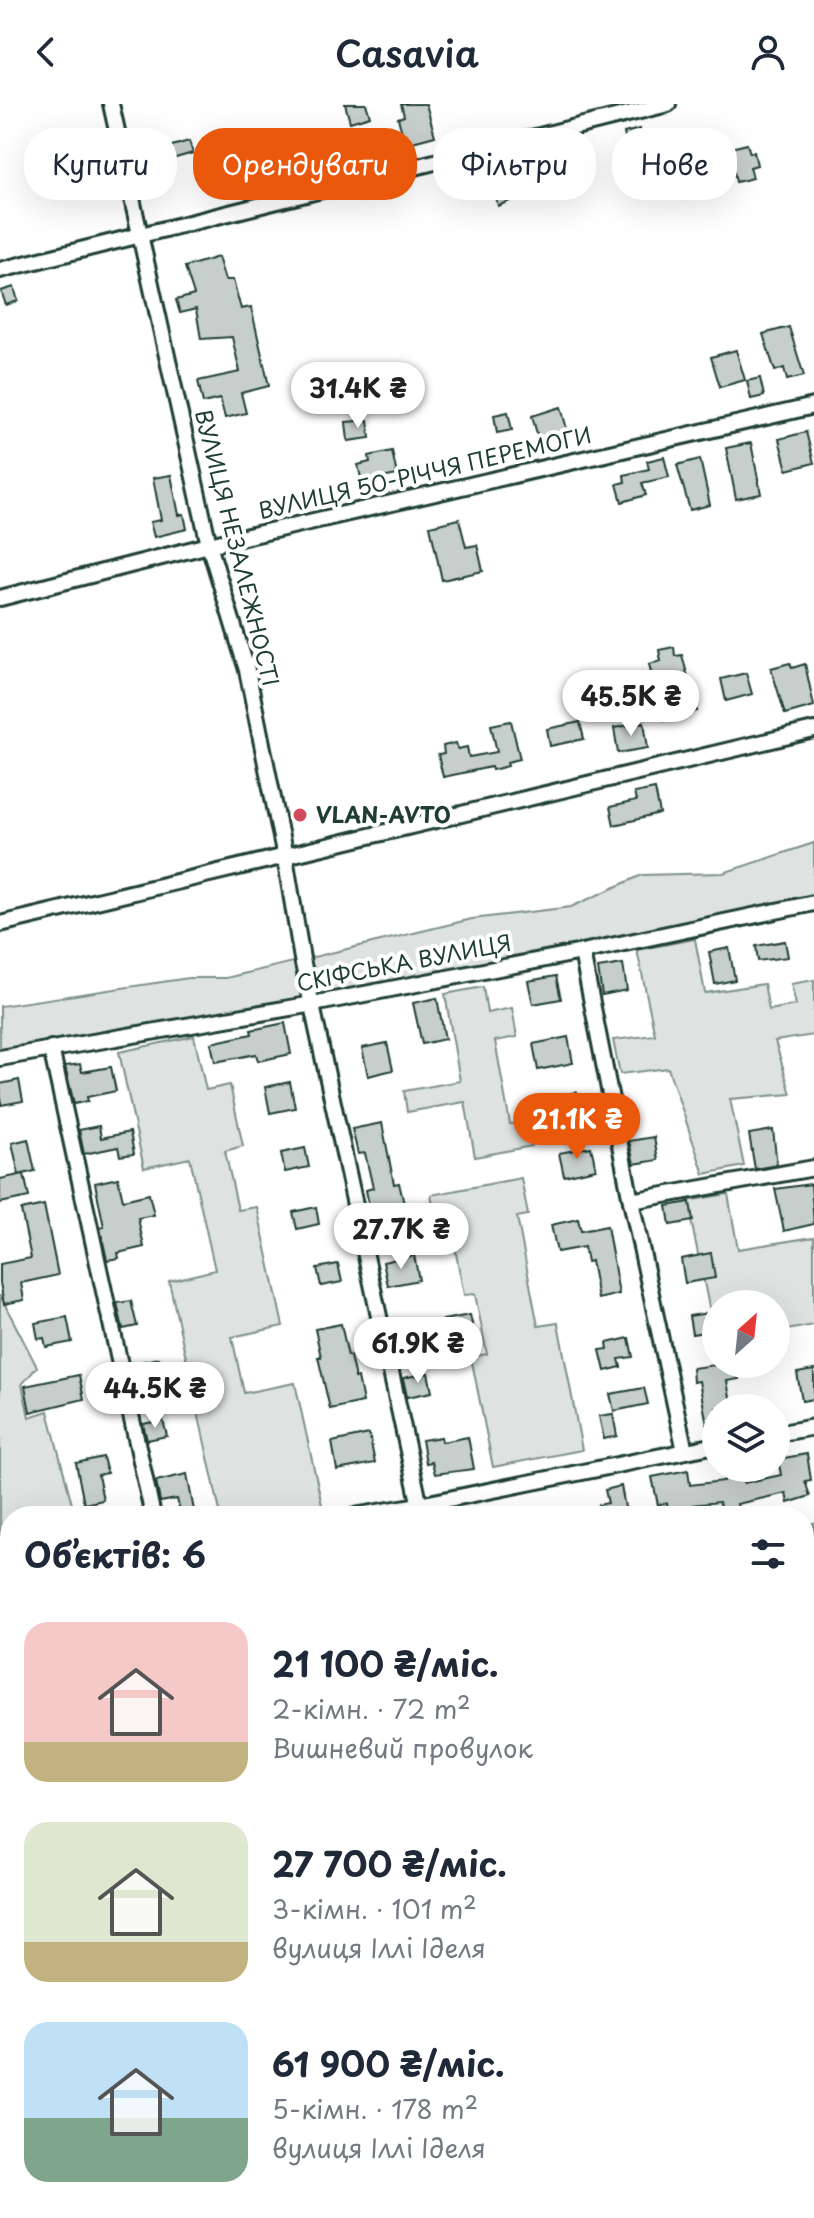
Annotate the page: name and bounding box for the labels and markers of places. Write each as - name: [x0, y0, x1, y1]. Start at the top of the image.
- pin: 31.4K ₴: [284, 362, 432, 430]
- pin: 45.5K ₴: [557, 670, 705, 738]
- place label: VLAN-AVTO: [316, 797, 451, 830]
- marker: VLAN-AVTO: [291, 806, 309, 824]
- pin: 21.1K ₴: [503, 1093, 651, 1161]
- pin: 27.7K ₴: [327, 1203, 475, 1271]
- pin: 61.9K ₴: [344, 1317, 492, 1385]
- pin: 44.5K ₴: [81, 1362, 229, 1430]

